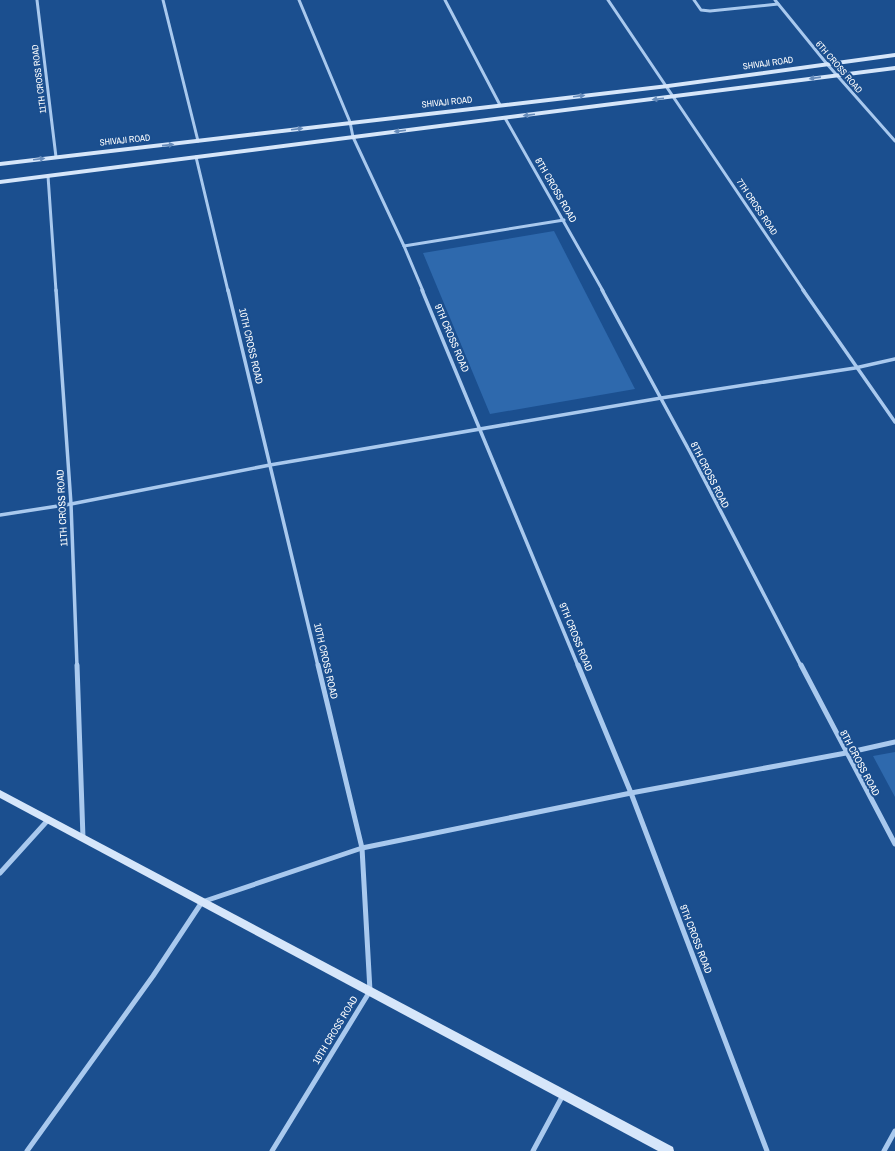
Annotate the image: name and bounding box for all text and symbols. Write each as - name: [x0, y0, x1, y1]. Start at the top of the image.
- street label: 6TH CROSS ROAD: [813, 38, 865, 96]
- street label: 11TH CROSS ROAD: [29, 44, 49, 114]
- street label: SHIVAJI ROAD: [742, 54, 794, 72]
- one-way arrow: [809, 75, 821, 81]
- street label: SHIVAJI ROAD: [421, 93, 473, 111]
- one-way arrow: [573, 93, 585, 100]
- one-way arrow: [652, 96, 664, 102]
- one-way arrow: [523, 112, 535, 118]
- one-way arrow: [291, 126, 303, 132]
- one-way arrow: [394, 128, 406, 134]
- street label: SHIVAJI ROAD: [99, 131, 151, 149]
- one-way arrow: [162, 141, 174, 148]
- street label: 8TH CROSS ROAD: [532, 155, 580, 225]
- one-way arrow: [33, 156, 45, 162]
- street label: 7TH CROSS ROAD: [734, 176, 780, 238]
- street label: 9TH CROSS ROAD: [432, 302, 472, 374]
- street label: 10TH CROSS ROAD: [236, 307, 266, 385]
- street label: 8TH CROSS ROAD: [688, 440, 732, 510]
- street label: 11TH CROSS ROAD: [53, 469, 71, 547]
- street label: 9TH CROSS ROAD: [556, 601, 596, 673]
- street label: 10TH CROSS ROAD: [311, 622, 341, 700]
- street label: 8TH CROSS ROAD: [837, 728, 883, 798]
- street label: 9TH CROSS ROAD: [677, 903, 715, 975]
- street label: 10TH CROSS ROAD: [309, 993, 361, 1067]

